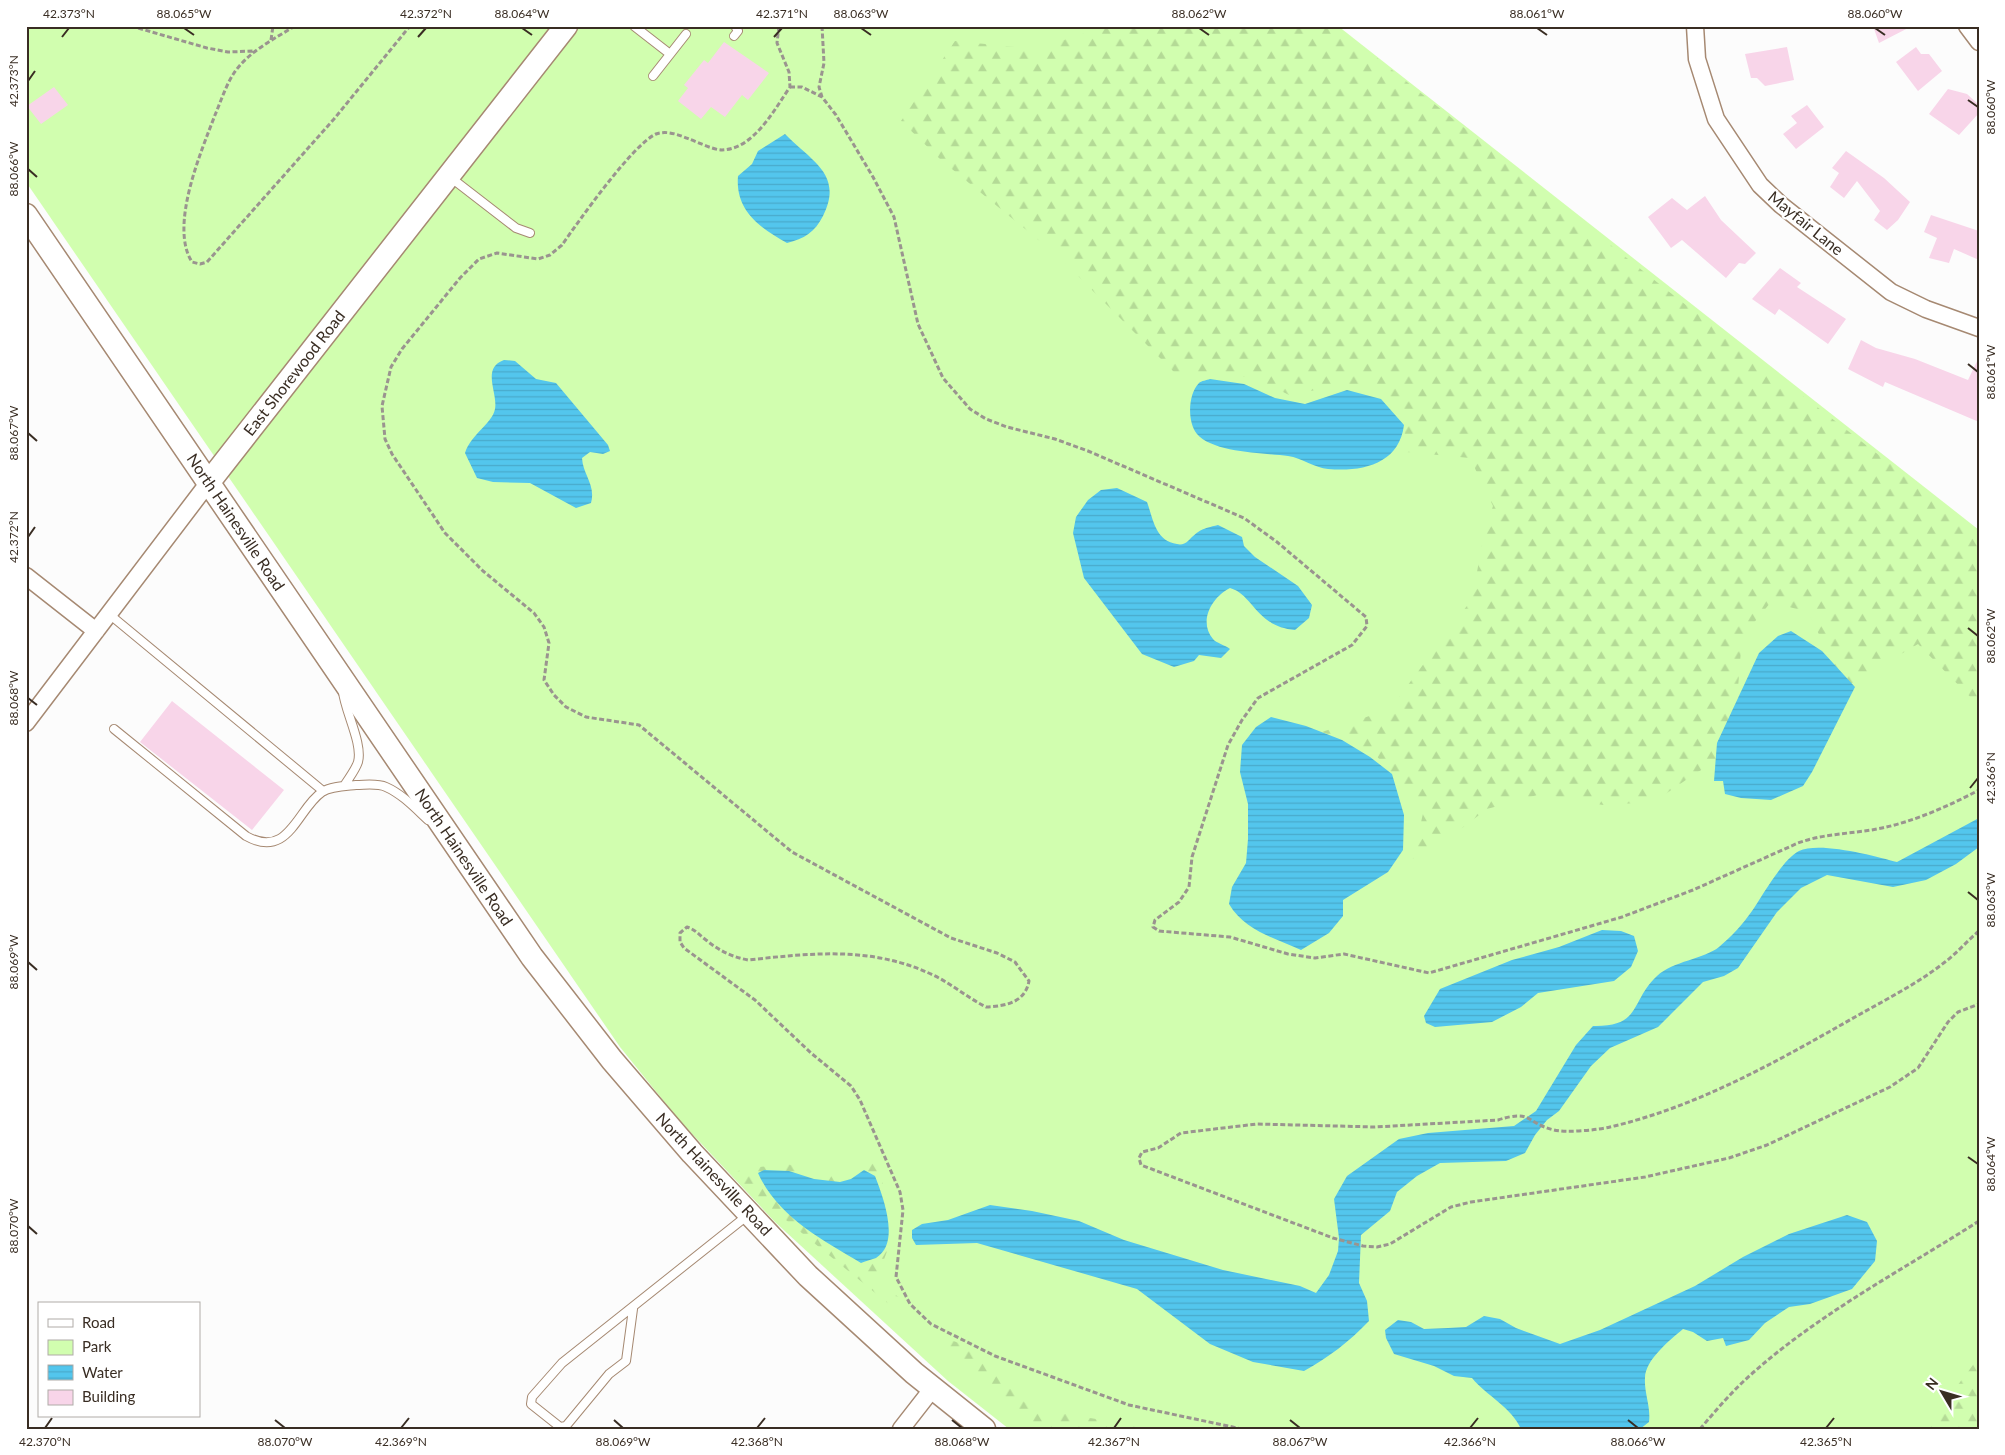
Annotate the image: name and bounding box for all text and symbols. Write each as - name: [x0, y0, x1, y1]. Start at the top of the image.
- text: 42.373°N: [43, 6, 95, 21]
- text: 88.065°W: [156, 6, 212, 21]
- text: 42.372°N: [400, 6, 452, 21]
- text: 88.064°W: [494, 6, 550, 21]
- text: 42.371°N: [756, 6, 808, 21]
- text: 88.063°W: [833, 6, 889, 21]
- text: 88.062°W: [1171, 6, 1227, 21]
- text: 88.061°W: [1509, 6, 1565, 21]
- text: 88.060°W: [1847, 6, 1903, 21]
- text: 42.373°N: [6, 55, 21, 107]
- text: 88.060°W: [1983, 79, 1998, 135]
- text: 88.066°W: [6, 141, 21, 197]
- street label: Mayfair Lane: [1765, 187, 1848, 259]
- street label: East Shorewood Road: [239, 306, 348, 439]
- text: 88.061°W: [1983, 344, 1998, 400]
- text: 88.067°W: [6, 405, 21, 461]
- street label: North Hainesville Road: [183, 450, 289, 594]
- text: 42.372°N: [6, 511, 21, 563]
- text: 88.062°W: [1983, 608, 1998, 664]
- text: 88.068°W: [6, 670, 21, 726]
- text: 42.366°N: [1983, 752, 1998, 804]
- street label: North Hainesville Road: [411, 785, 517, 929]
- text: 88.063°W: [1983, 872, 1998, 928]
- text: 88.069°W: [6, 934, 21, 990]
- street label: North Hainesville Road: [652, 1108, 776, 1239]
- text: 88.064°W: [1983, 1136, 1998, 1192]
- text: 88.070°W: [6, 1198, 21, 1254]
- legend: [38, 1302, 200, 1418]
- text: Road: [82, 1313, 115, 1331]
- text: Park: [82, 1337, 112, 1355]
- text: Water: [82, 1363, 123, 1381]
- north arrow: [1918, 1368, 1968, 1418]
- text: N: [1921, 1374, 1941, 1393]
- text: Building: [82, 1387, 135, 1405]
- text: 42.370°N: [19, 1434, 71, 1449]
- text: 88.070°W: [257, 1434, 313, 1449]
- text: 42.369°N: [375, 1434, 427, 1449]
- text: 88.069°W: [595, 1434, 651, 1449]
- text: 42.368°N: [731, 1434, 783, 1449]
- text: 88.068°W: [934, 1434, 990, 1449]
- text: 42.367°N: [1088, 1434, 1140, 1449]
- text: 88.067°W: [1272, 1434, 1328, 1449]
- text: 42.366°N: [1444, 1434, 1496, 1449]
- text: 88.066°W: [1610, 1434, 1666, 1449]
- text: 42.365°N: [1800, 1434, 1852, 1449]

